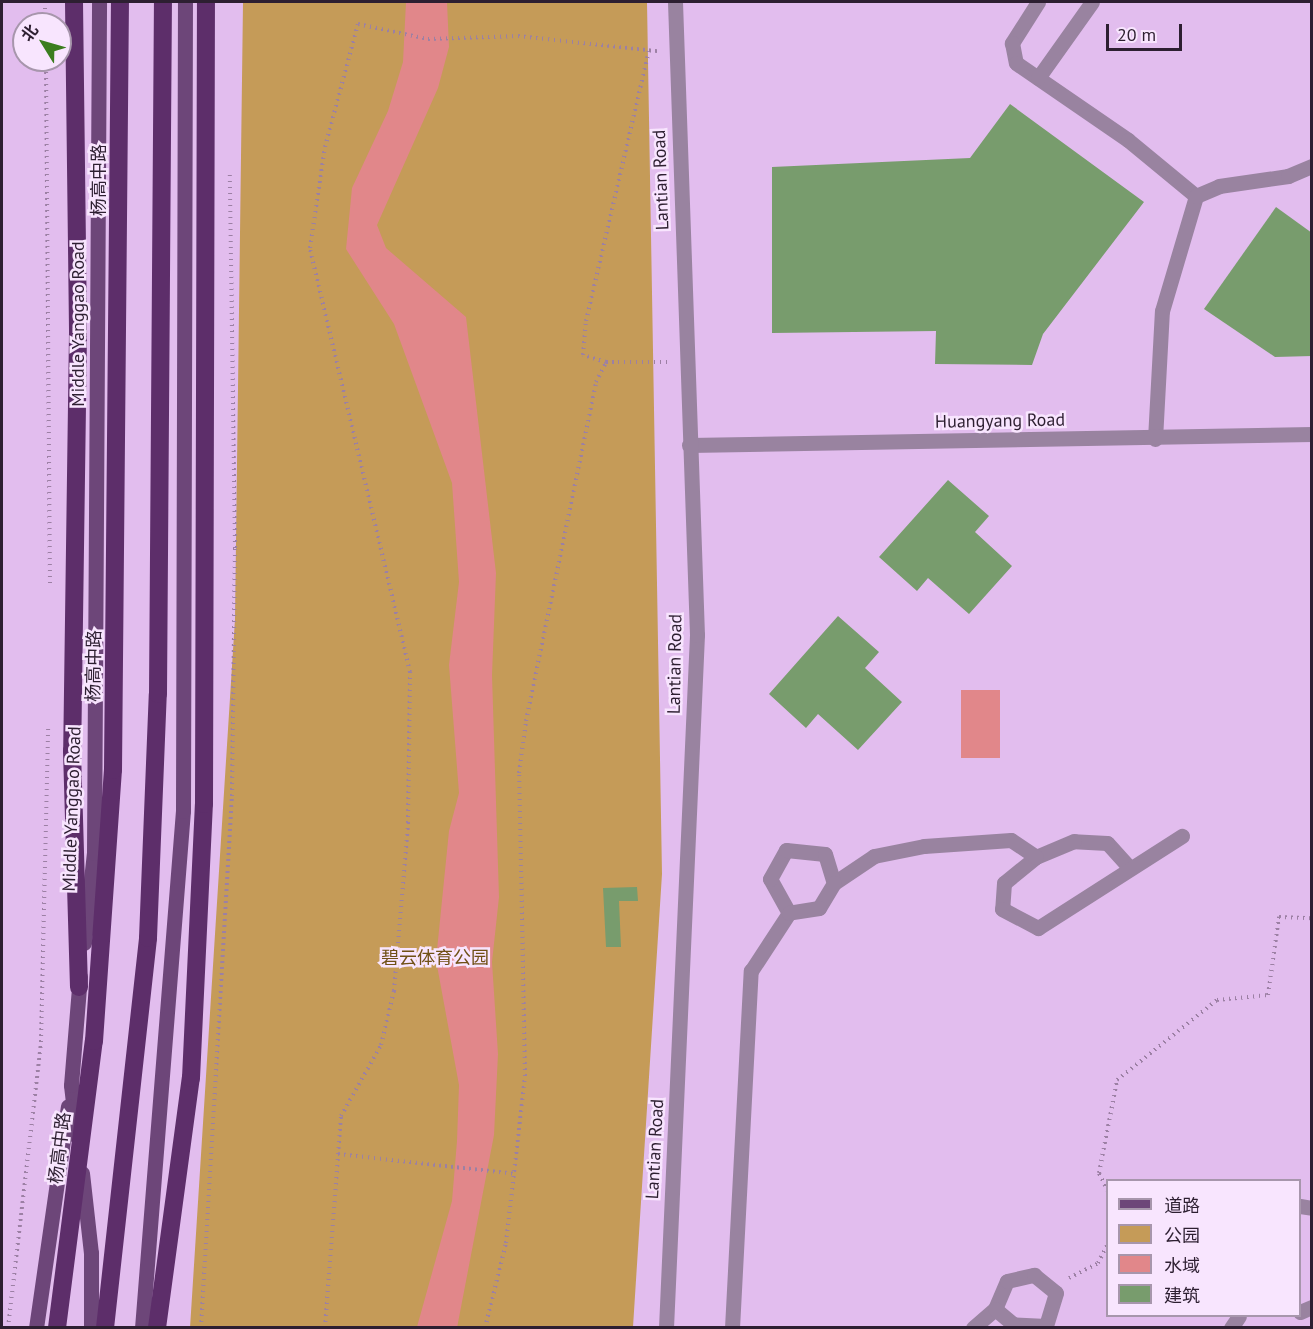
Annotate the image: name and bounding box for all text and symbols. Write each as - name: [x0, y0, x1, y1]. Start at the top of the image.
- north arrow: [12, 12, 72, 72]
- scale bar: [1109, 12, 1186, 50]
- text: 北: [16, 20, 42, 45]
- text: 20 m: [1117, 23, 1156, 46]
- street label: Lantian Road: [648, 129, 674, 231]
- street label: 杨高中路: [88, 144, 110, 216]
- street label: Middle Yanggao Road: [67, 241, 89, 407]
- street label: Huangyang Road: [935, 409, 1065, 433]
- street label: Lantian Road: [663, 614, 687, 714]
- street label: 杨高中路: [83, 630, 105, 702]
- street label: Middle Yanggao Road: [58, 726, 86, 892]
- park label: 碧云体育公园: [381, 947, 489, 969]
- street label: Lantian Road: [642, 1098, 668, 1200]
- street label: 杨高中路: [45, 1111, 75, 1185]
- legend: [1106, 1179, 1301, 1317]
- text: 道路: [1164, 1194, 1200, 1217]
- text: 公园: [1164, 1224, 1200, 1247]
- text: 水域: [1164, 1254, 1200, 1277]
- text: 建筑: [1164, 1284, 1200, 1307]

